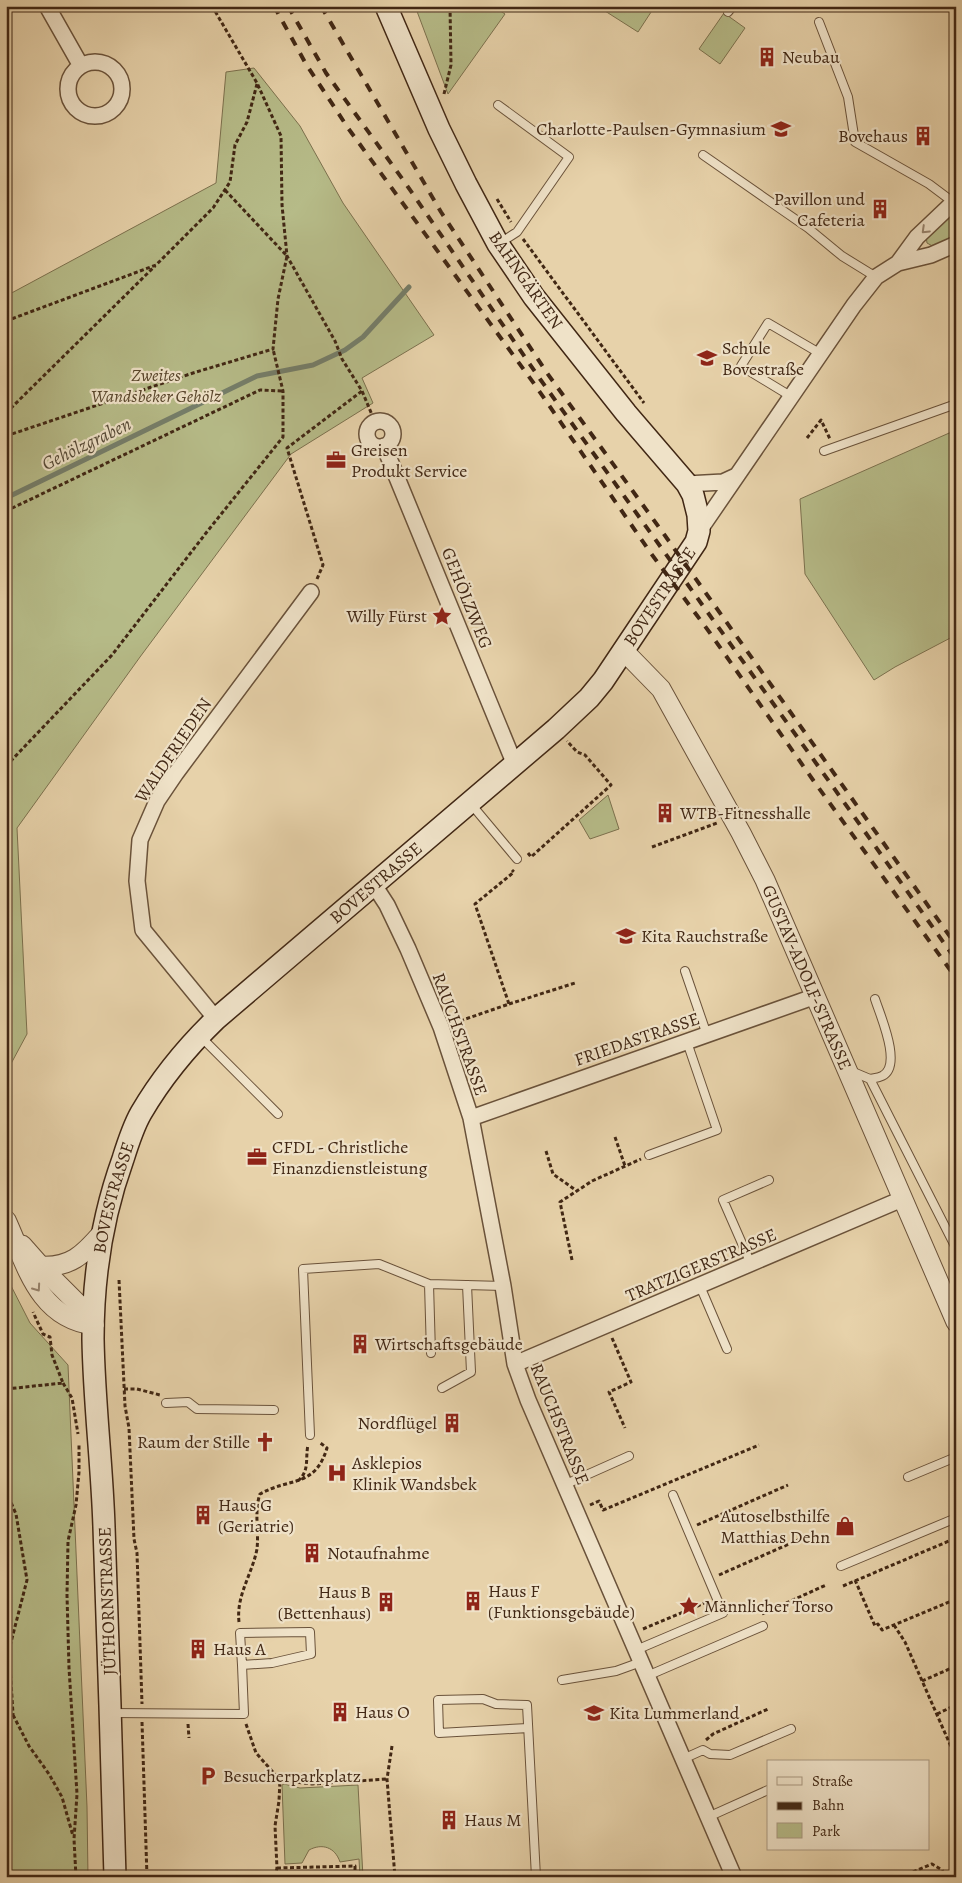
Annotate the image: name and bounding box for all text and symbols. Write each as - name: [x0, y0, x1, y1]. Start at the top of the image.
- place label: Neubau: [782, 45, 840, 69]
- building icon: Neubau: [756, 46, 778, 68]
- place label: Charlotte-Paulsen-Gymnasium: [536, 117, 766, 141]
- school or university icon: Charlotte-Paulsen-Gymnasium: [770, 118, 792, 140]
- place label: Bovehaus: [838, 124, 908, 148]
- building icon: Bovehaus: [912, 125, 934, 147]
- place label: Pavillon und Cafeteria: [774, 187, 866, 232]
- building icon: Pavillon und Cafeteria: [869, 198, 891, 220]
- one-way arrow: [922, 224, 931, 233]
- street label: BAHNGÄRTEN: [483, 226, 569, 334]
- place label: Schule Bovestraße: [722, 336, 804, 381]
- school or university icon: Schule Bovestraße: [696, 347, 718, 369]
- park label: Zweites Wandsbeker Gehölz: [91, 363, 222, 408]
- water label: Gehölzgraben: [37, 411, 135, 477]
- place label: Greisen Produkt Service: [351, 438, 467, 483]
- office icon: Greisen Produkt Service: [325, 449, 347, 471]
- street label: BOVESTRASSE: [618, 542, 702, 651]
- street label: GEHÖLZWEG: [436, 544, 498, 652]
- place label: Willy Fürst: [345, 604, 427, 628]
- place icon: Willy Fürst: [431, 605, 453, 627]
- street label: WALDFRIEDEN: [129, 693, 217, 808]
- place label: WTB-Fitnesshalle: [679, 801, 811, 825]
- building icon: WTB-Fitnesshalle: [654, 802, 676, 824]
- street label: BOVESTRASSE: [324, 836, 427, 929]
- street label: GUSTAV-ADOLF-STRASSE: [757, 881, 858, 1074]
- place label: Kita Rauchstraße: [641, 924, 768, 948]
- school or university icon: Kita Rauchstraße: [615, 925, 637, 947]
- street label: RAUCHSTRASSE: [427, 969, 493, 1099]
- street label: FRIEDASTRASSE: [571, 1006, 703, 1072]
- place label: CFDL - Christliche Finanzdienstleistung: [272, 1135, 428, 1180]
- street label: BOVESTRASSE: [87, 1139, 140, 1255]
- office icon: CFDL - Christliche Finanzdienstleistung: [246, 1146, 268, 1168]
- street label: TRATZIGERSTRASSE: [622, 1222, 780, 1308]
- one-way arrow: [31, 1282, 40, 1292]
- place label: Wirtschaftsgebäude: [374, 1332, 523, 1356]
- building icon: Wirtschaftsgebäude: [349, 1333, 371, 1355]
- street label: RAUCHSTRASSE: [525, 1360, 595, 1488]
- place label: Nordflügel: [358, 1411, 438, 1435]
- building icon: Nordflügel: [441, 1412, 463, 1434]
- place label: Raum der Stille: [137, 1430, 250, 1454]
- church icon: Raum der Stille: [254, 1431, 276, 1453]
- place label: Asklepios Klinik Wandsbek: [351, 1451, 477, 1496]
- hospital icon: Asklepios Klinik Wandsbek: [326, 1462, 348, 1484]
- place label: Haus G (Geriatrie): [218, 1493, 294, 1538]
- building icon: Haus G (Geriatrie): [192, 1504, 214, 1526]
- place label: Autoselbsthilfe Matthias Dehn: [719, 1504, 830, 1549]
- shop icon: Autoselbsthilfe Matthias Dehn: [834, 1515, 856, 1537]
- street label: JÜTHORNSTRASSE: [92, 1526, 122, 1676]
- place label: Notaufnahme: [327, 1541, 429, 1565]
- building icon: Notaufnahme: [301, 1542, 323, 1564]
- place label: Haus F (Funktionsgebäude): [488, 1579, 635, 1624]
- place label: Haus B (Bettenhaus): [278, 1580, 371, 1625]
- building icon: Haus F (Funktionsgebäude): [462, 1590, 484, 1612]
- building icon: Haus B (Bettenhaus): [375, 1591, 397, 1613]
- place label: Männlicher Torso: [704, 1594, 833, 1618]
- place icon: Männlicher Torso: [678, 1595, 700, 1617]
- place label: Haus A: [213, 1637, 266, 1661]
- building icon: Haus A: [187, 1638, 209, 1660]
- place label: Haus O: [355, 1700, 410, 1724]
- building icon: Haus O: [329, 1701, 351, 1723]
- place label: Kita Lummerland: [609, 1701, 740, 1725]
- school or university icon: Kita Lummerland: [583, 1702, 605, 1724]
- legend: [767, 1760, 930, 1850]
- place label: Besucherparkplatz: [223, 1764, 361, 1788]
- parking icon: Besucherparkplatz: [197, 1765, 219, 1787]
- text: Straße: [812, 1771, 853, 1791]
- text: Bahn: [812, 1795, 844, 1815]
- place label: Haus M: [464, 1808, 521, 1832]
- building icon: Haus M: [438, 1809, 460, 1831]
- text: Park: [812, 1821, 841, 1841]

